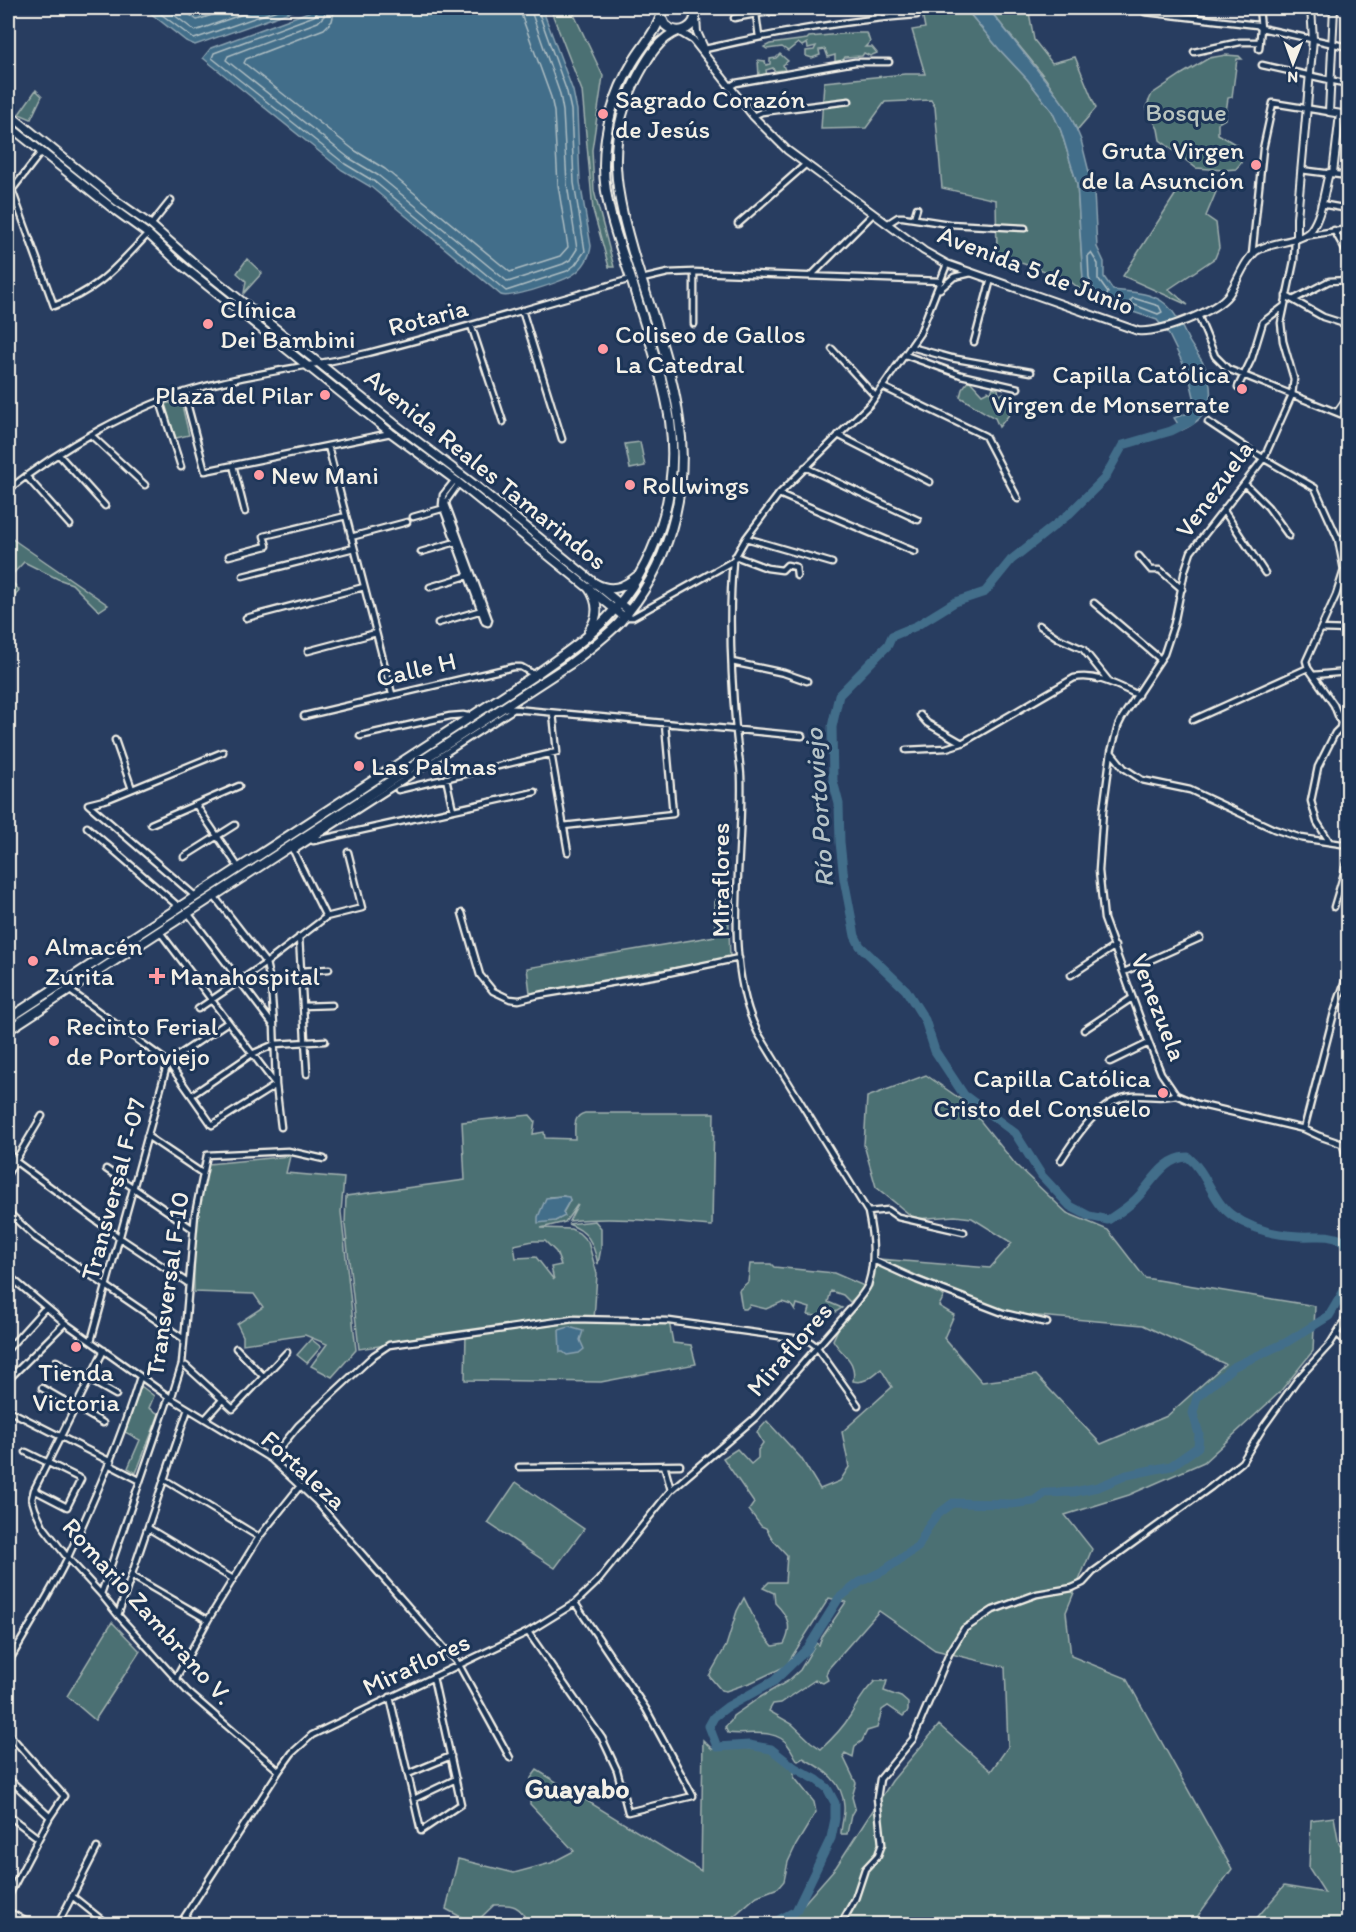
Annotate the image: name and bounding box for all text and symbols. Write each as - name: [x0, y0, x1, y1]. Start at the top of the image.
- north arrow: [1263, 33, 1323, 93]
- text: N: [1287, 68, 1298, 87]
- place label: Sagrado Corazón de Jesús: [615, 83, 806, 145]
- park label: Bosque: [1145, 96, 1227, 128]
- marker: Sagrado Corazón de Jesús: [596, 107, 610, 121]
- place label: Gruta Virgen de la Asunción: [1081, 134, 1244, 196]
- marker: Gruta Virgen de la Asunción: [1249, 158, 1263, 172]
- street label: Avenida 5 de Junio: [933, 218, 1139, 322]
- street label: Rotaria: [385, 291, 472, 343]
- place label: Clínica Dei Bambini: [220, 293, 356, 355]
- marker: Clínica Dei Bambini: [201, 317, 215, 331]
- place label: Coliseo de Gallos La Catedral: [615, 318, 806, 380]
- marker: Coliseo de Gallos La Catedral: [596, 342, 610, 356]
- place label: Capilla Católica Virgen de Monserrate: [991, 358, 1230, 420]
- street label: Avenida Reales Tamarindos: [358, 361, 614, 577]
- place label: Plaza del Pilar: [155, 379, 314, 411]
- marker: Capilla Católica Virgen de Monserrate: [1235, 382, 1249, 396]
- marker: Plaza del Pilar: [318, 388, 332, 402]
- street label: Venezuela: [1168, 434, 1260, 544]
- place label: New Mani: [271, 459, 379, 491]
- marker: New Mani: [252, 468, 266, 482]
- place label: Rollwings: [642, 469, 750, 501]
- marker: Rollwings: [623, 478, 637, 492]
- street label: Calle H: [373, 644, 459, 694]
- water label: Río Portoviejo: [796, 726, 841, 889]
- place label: Las Palmas: [371, 750, 497, 782]
- marker: Las Palmas: [352, 759, 366, 773]
- street label: Miraflores: [704, 823, 736, 937]
- place label: Almacén Zurita: [45, 930, 143, 992]
- street label: Venezuela: [1124, 949, 1194, 1065]
- marker: Almacén Zurita: [26, 954, 40, 968]
- place label: Manahospital: [170, 960, 320, 992]
- marker: Manahospital: [148, 967, 166, 985]
- place label: Recinto Ferial de Portoviejo: [66, 1010, 218, 1072]
- marker: Recinto Ferial de Portoviejo: [47, 1034, 61, 1048]
- place label: Capilla Católica Cristo del Consuelo: [933, 1062, 1151, 1124]
- marker: Capilla Católica Cristo del Consuelo: [1156, 1086, 1170, 1100]
- street label: Transversal F-07: [73, 1094, 153, 1284]
- street label: Transversal F-10: [138, 1189, 196, 1379]
- street label: Miraflores: [739, 1295, 839, 1403]
- marker: Tienda Victoria: [69, 1340, 83, 1354]
- place label: Tienda Victoria: [32, 1356, 120, 1418]
- street label: Fortaleza: [255, 1423, 354, 1517]
- street label: Romario Zambrano V.: [55, 1511, 241, 1711]
- street label: Miraflores: [357, 1625, 475, 1703]
- district label: Guayabo: [524, 1771, 630, 1805]

